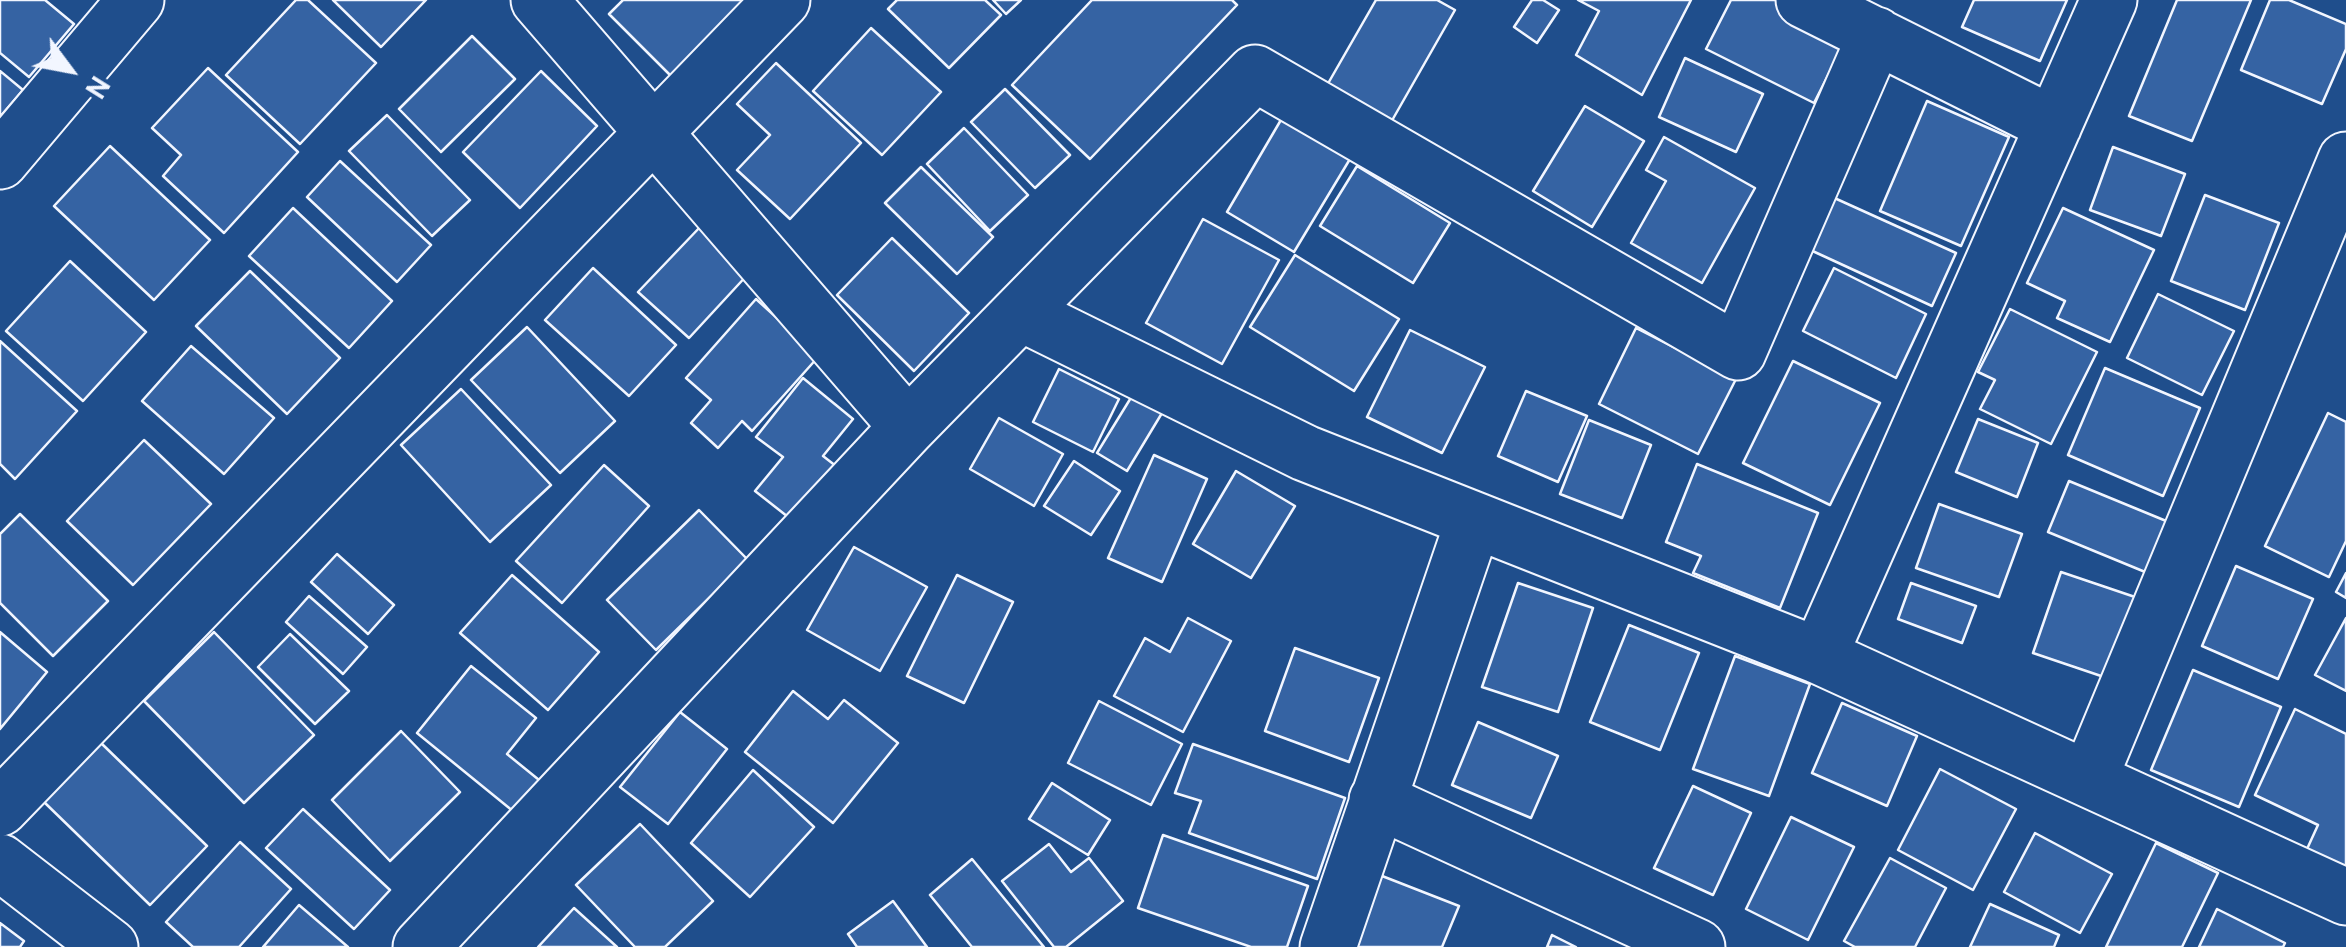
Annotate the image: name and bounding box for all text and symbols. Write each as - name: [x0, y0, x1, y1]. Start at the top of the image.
- north arrow: [20, 20, 120, 120]
- text: N: [75, 68, 116, 104]

